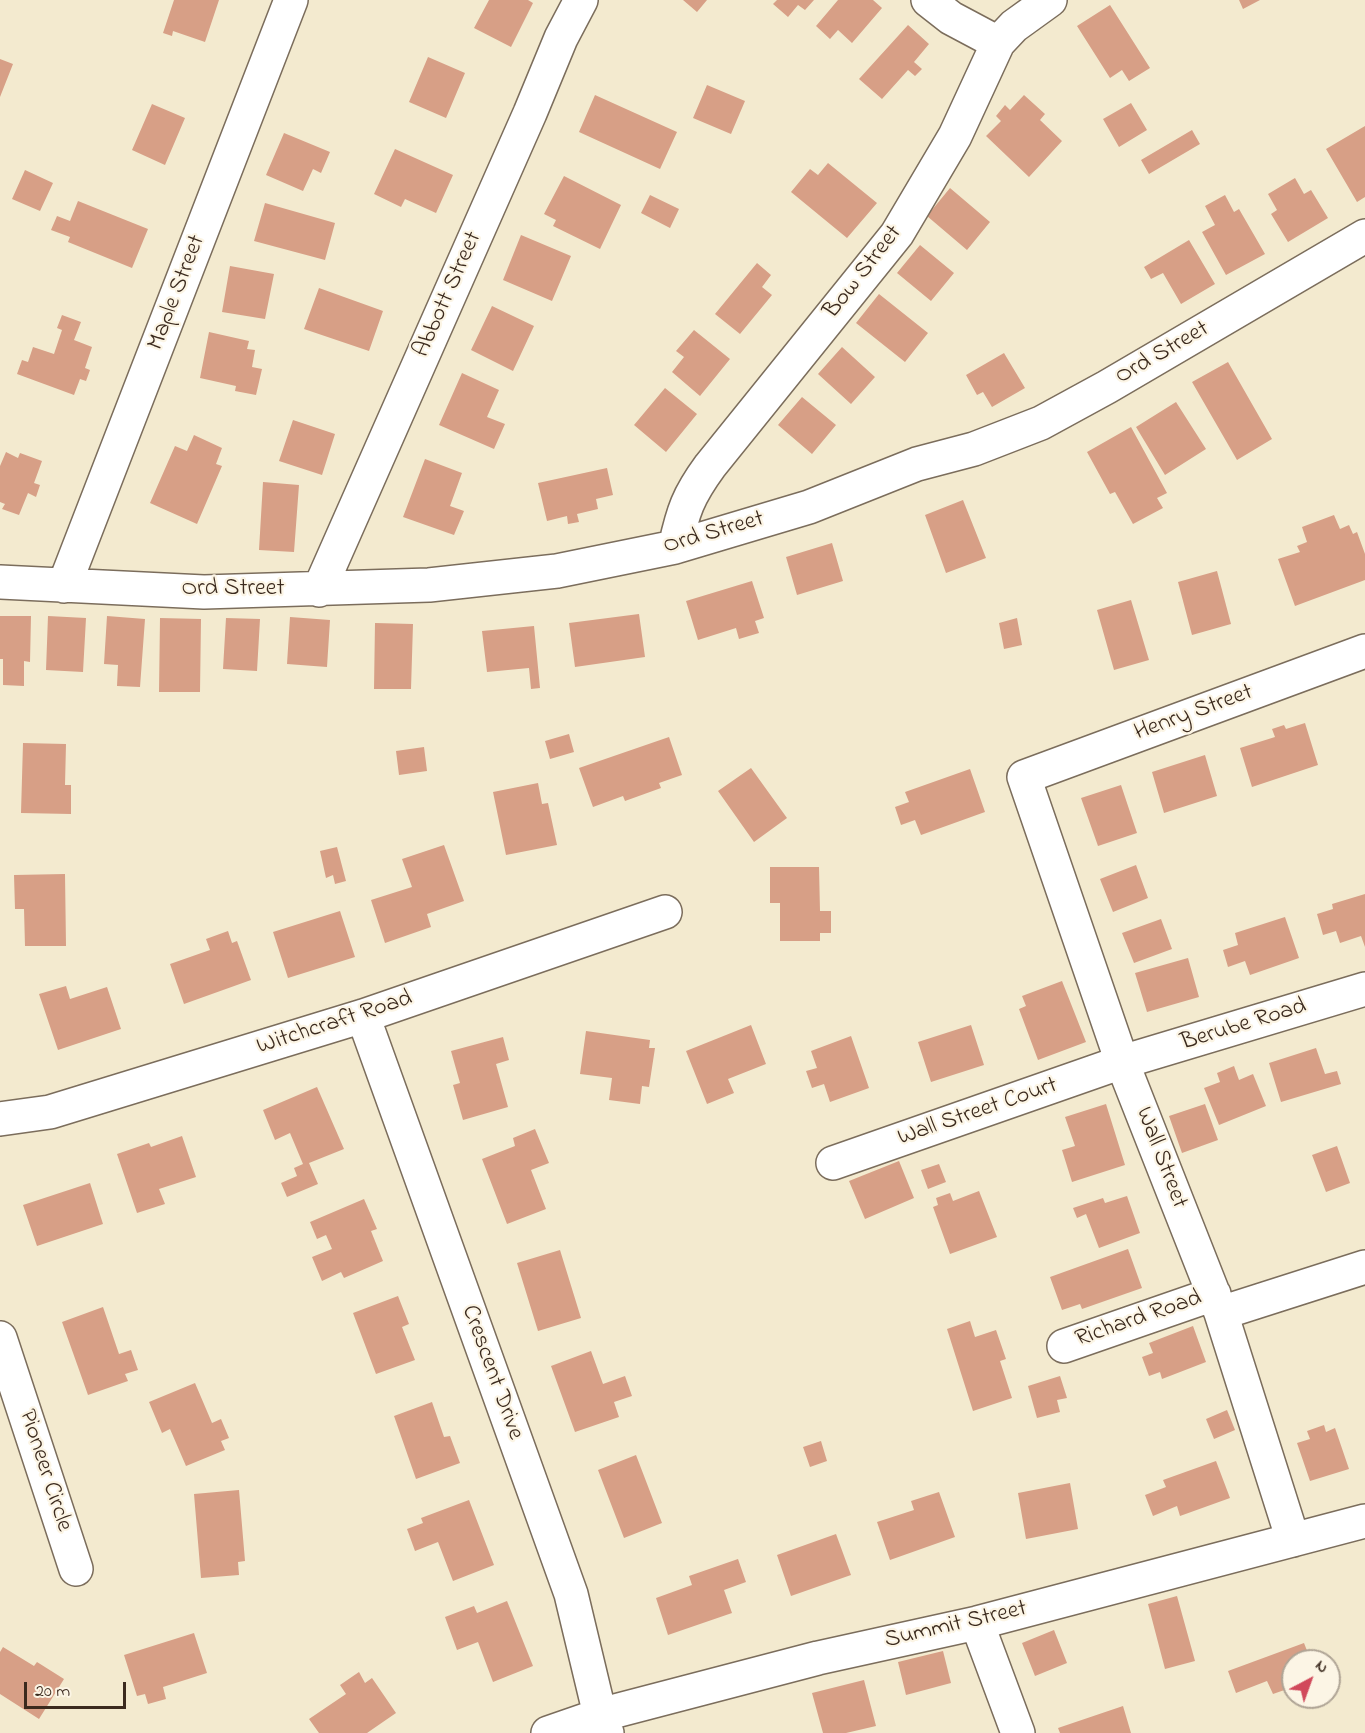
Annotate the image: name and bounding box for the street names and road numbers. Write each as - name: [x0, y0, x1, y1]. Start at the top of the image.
- street label: Bow Street: [819, 220, 909, 326]
- street label: Abbott Street: [408, 228, 490, 362]
- street label: Maple Street: [143, 231, 213, 355]
- street label: Ord Street: [1111, 316, 1215, 392]
- street label: Ord Street: [660, 506, 768, 562]
- street label: Ord Street: [181, 576, 285, 604]
- street label: Henry Street: [1131, 679, 1257, 749]
- street label: Witchcraft Road: [254, 985, 416, 1063]
- street label: Berube Road: [1178, 993, 1310, 1059]
- street label: Wall Street Court: [894, 1072, 1062, 1154]
- street label: Wall Street: [1128, 1103, 1192, 1213]
- street label: Richard Road: [1072, 1285, 1206, 1355]
- street label: Crescent Drive: [453, 1302, 529, 1444]
- street label: Pioneer Circle: [11, 1406, 77, 1536]
- street label: Summit Street: [882, 1596, 1030, 1656]

